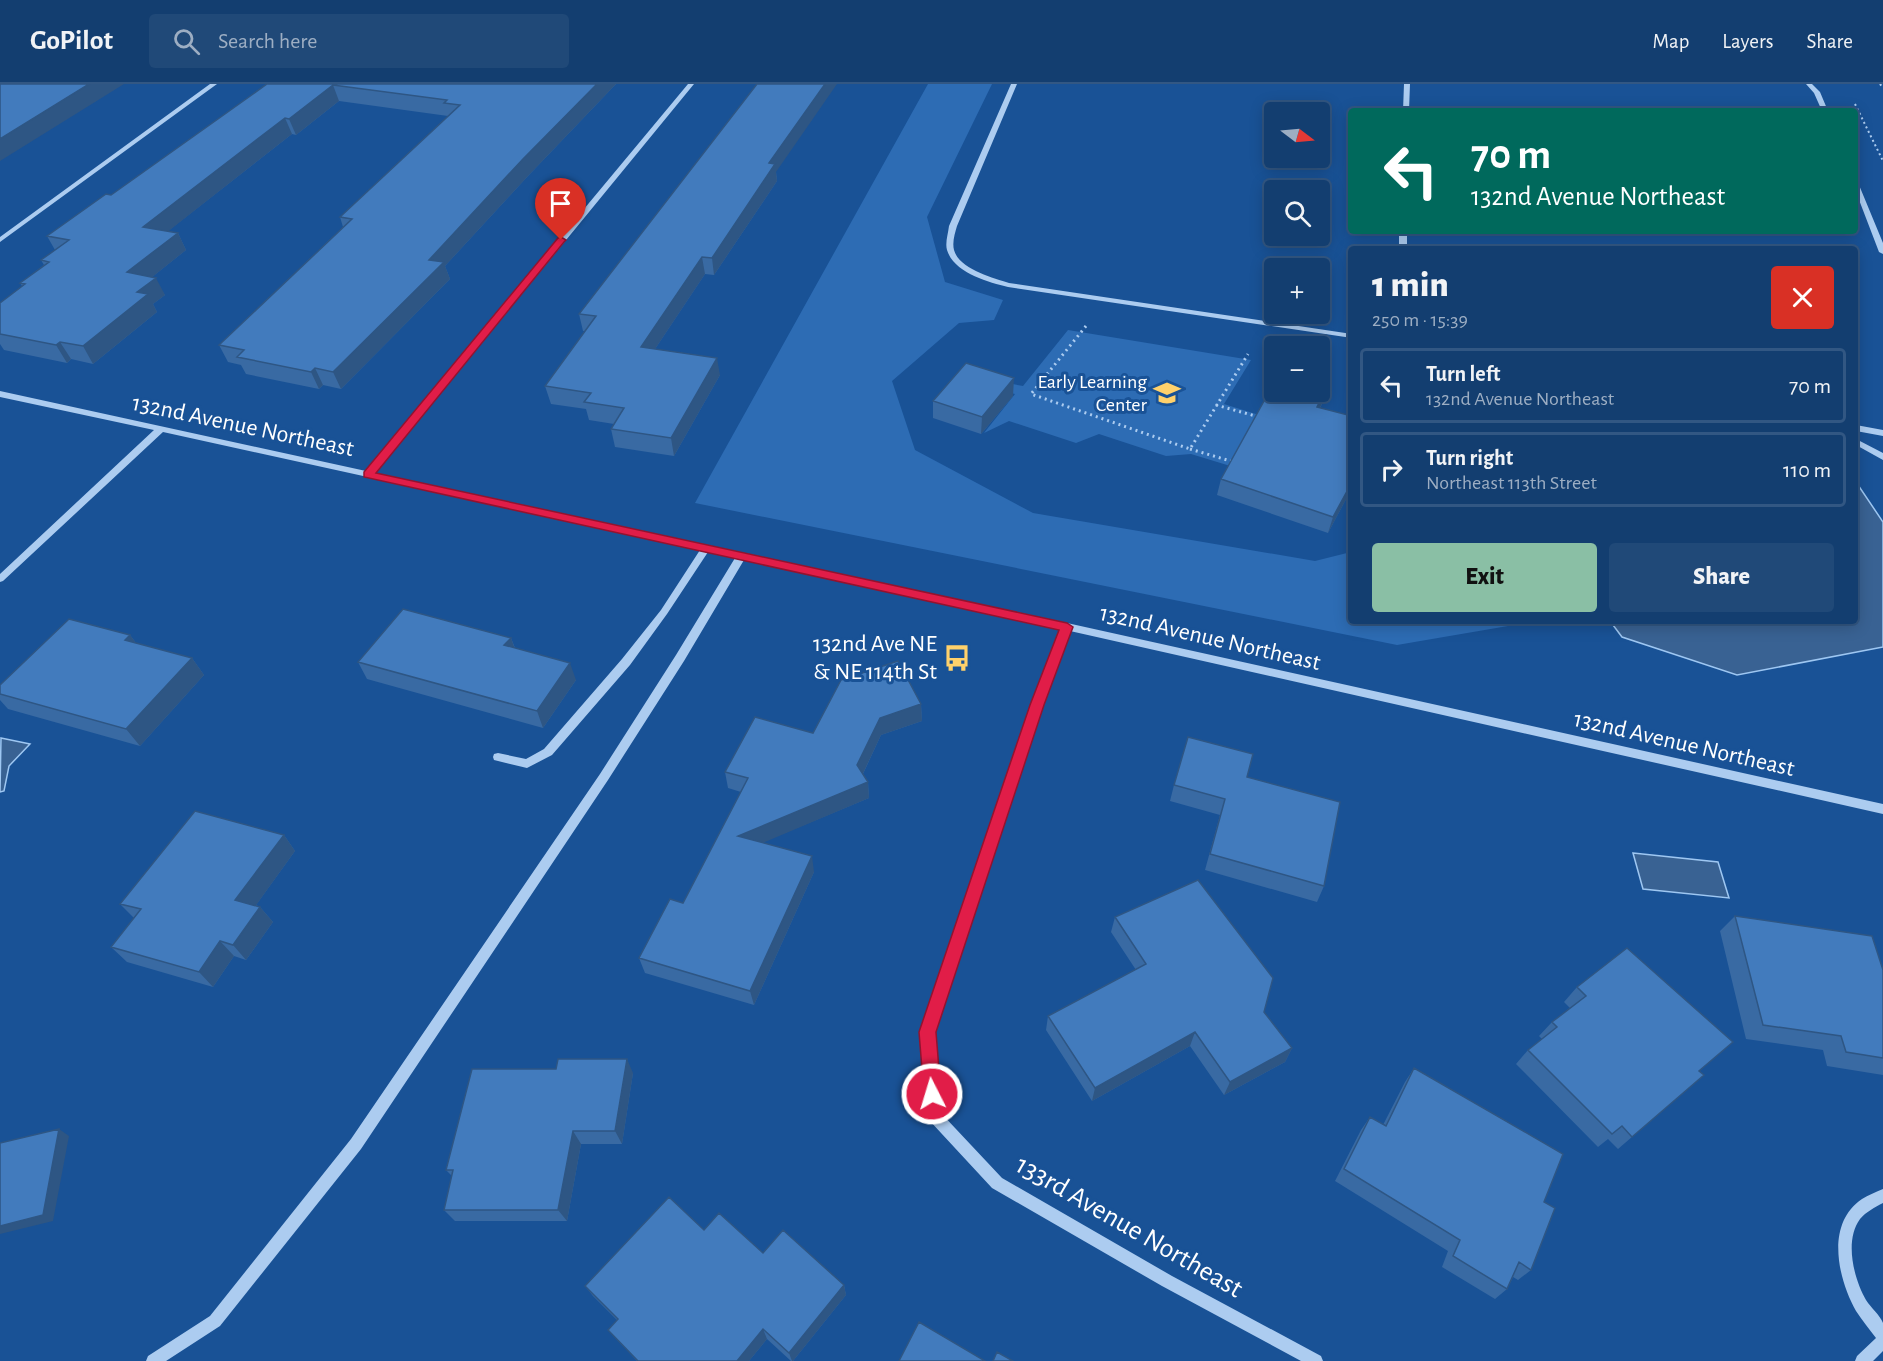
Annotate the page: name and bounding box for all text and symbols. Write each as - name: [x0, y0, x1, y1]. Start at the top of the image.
- search box: [149, 14, 569, 68]
- icon: search: [170, 25, 203, 58]
- text: GoPilot: [30, 27, 113, 55]
- text: Search here: [218, 30, 318, 52]
- text: Map: [1653, 31, 1689, 52]
- text: Layers: [1722, 31, 1773, 52]
- text: Share: [1806, 31, 1853, 52]
- north arrow: [1264, 102, 1330, 168]
- map controls: [1264, 102, 1330, 402]
- icon: left: [1372, 132, 1450, 210]
- text: 70 m: [1471, 134, 1551, 176]
- pin: [535, 178, 586, 240]
- button: search: [1264, 180, 1330, 246]
- text: 132nd Avenue Northeast: [1471, 183, 1725, 210]
- icon: arrive: [544, 187, 577, 220]
- button: +: [1264, 258, 1330, 324]
- button: close: [1771, 266, 1834, 329]
- text: 1 min: [1372, 267, 1449, 303]
- text: 250 m · 15:39: [1372, 310, 1468, 330]
- button: −: [1264, 336, 1330, 402]
- text: Turn left: [1426, 363, 1500, 385]
- icon: left: [1375, 369, 1408, 402]
- place label: Early Learning Center: [1038, 372, 1148, 415]
- text: 70 m: [1789, 375, 1831, 397]
- school or university icon: Early Learning Center: [1152, 378, 1182, 408]
- text: 132nd Avenue Northeast: [1426, 389, 1614, 409]
- street label: 132nd Avenue Northeast: [130, 391, 356, 461]
- text: Turn right: [1426, 447, 1513, 469]
- icon: right: [1375, 453, 1408, 486]
- text: 110 m: [1783, 459, 1831, 481]
- text: Northeast 113th Street: [1426, 473, 1597, 493]
- button: Exit: [1372, 543, 1597, 612]
- button: Share: [1609, 543, 1834, 612]
- street label: 132nd Avenue Northeast: [1097, 601, 1323, 675]
- place label: 132nd Ave NE & NE 114th St: [813, 632, 937, 684]
- bus stop icon: 132nd Ave NE & NE 114th St: [942, 643, 972, 673]
- street label: 132nd Avenue Northeast: [1571, 707, 1797, 781]
- position arrow: [900, 1062, 964, 1126]
- street label: 133rd Avenue Northeast: [1011, 1151, 1247, 1303]

